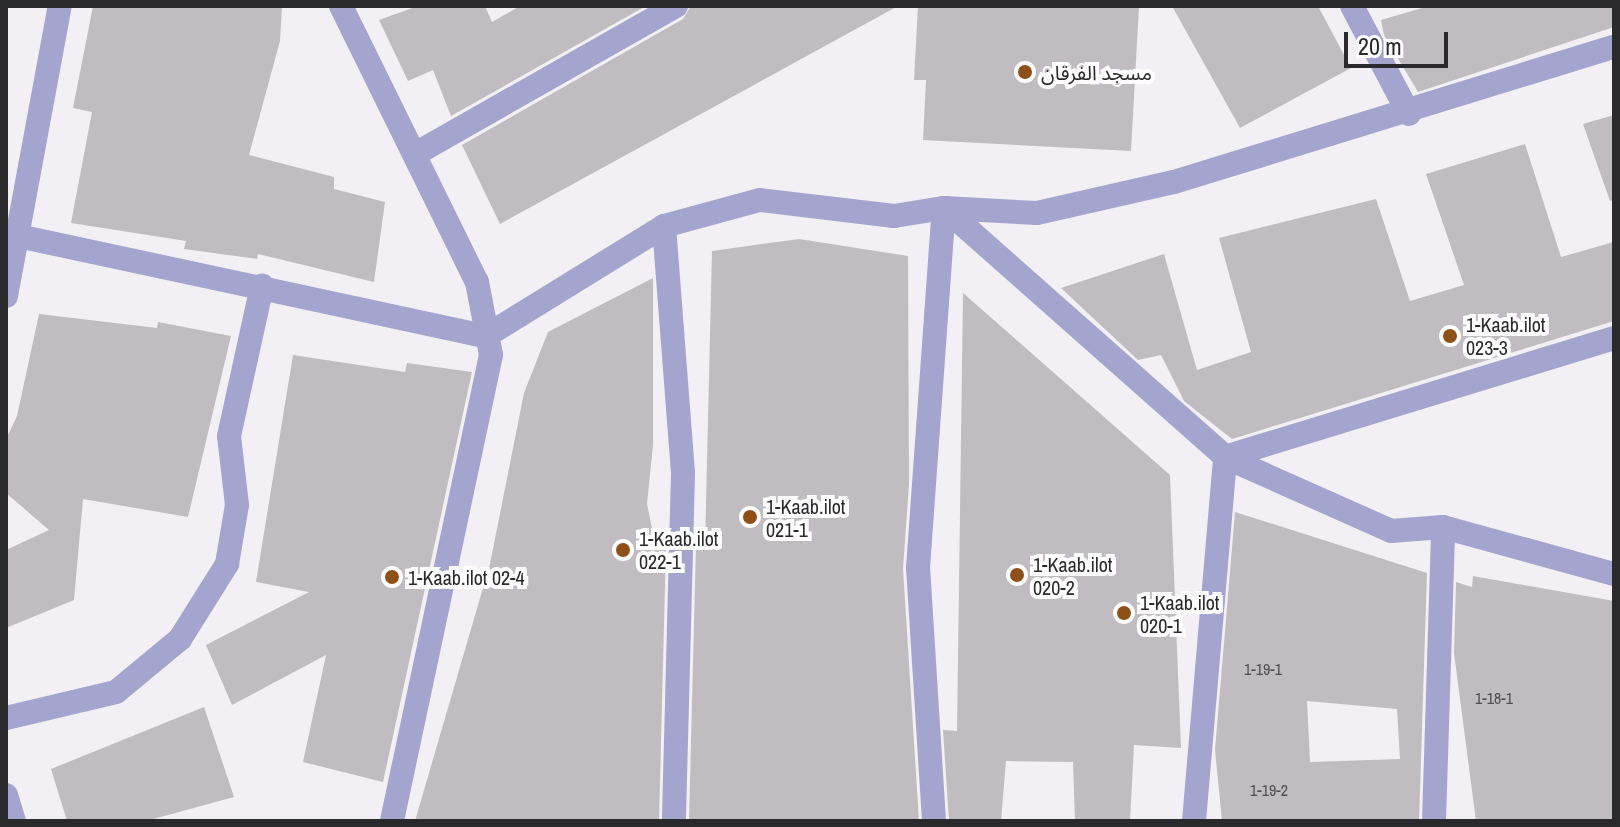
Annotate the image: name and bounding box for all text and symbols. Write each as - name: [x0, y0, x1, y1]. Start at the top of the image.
- scale bar: [1348, 16, 1452, 66]
- text: 20 m: [1358, 30, 1402, 62]
- place label: مسجد الفرقان: [1041, 60, 1152, 84]
- marker: مسجد الفرقان: [1016, 63, 1034, 81]
- place label: 1-Kaab.ilot 023-3: [1466, 312, 1545, 359]
- marker: 1-Kaab.ilot 023-3: [1441, 327, 1459, 345]
- place label: 1-Kaab.ilot 021-1: [766, 494, 845, 541]
- marker: 1-Kaab.ilot 021-1: [741, 508, 759, 526]
- place label: 1-Kaab.ilot 022-1: [639, 526, 718, 573]
- marker: 1-Kaab.ilot 022-1: [614, 541, 632, 559]
- place label: 1-Kaab.ilot 020-2: [1033, 552, 1112, 599]
- place label: 1-Kaab.ilot 02-4: [408, 565, 525, 589]
- marker: 1-Kaab.ilot 020-2: [1008, 566, 1026, 584]
- marker: 1-Kaab.ilot 02-4: [383, 568, 401, 586]
- place label: 1-Kaab.ilot 020-1: [1140, 590, 1219, 637]
- marker: 1-Kaab.ilot 020-1: [1115, 604, 1133, 622]
- house number: 1-19-1: [1244, 659, 1282, 679]
- house number: 1-18-1: [1475, 688, 1513, 708]
- house number: 1-19-2: [1250, 780, 1288, 800]

